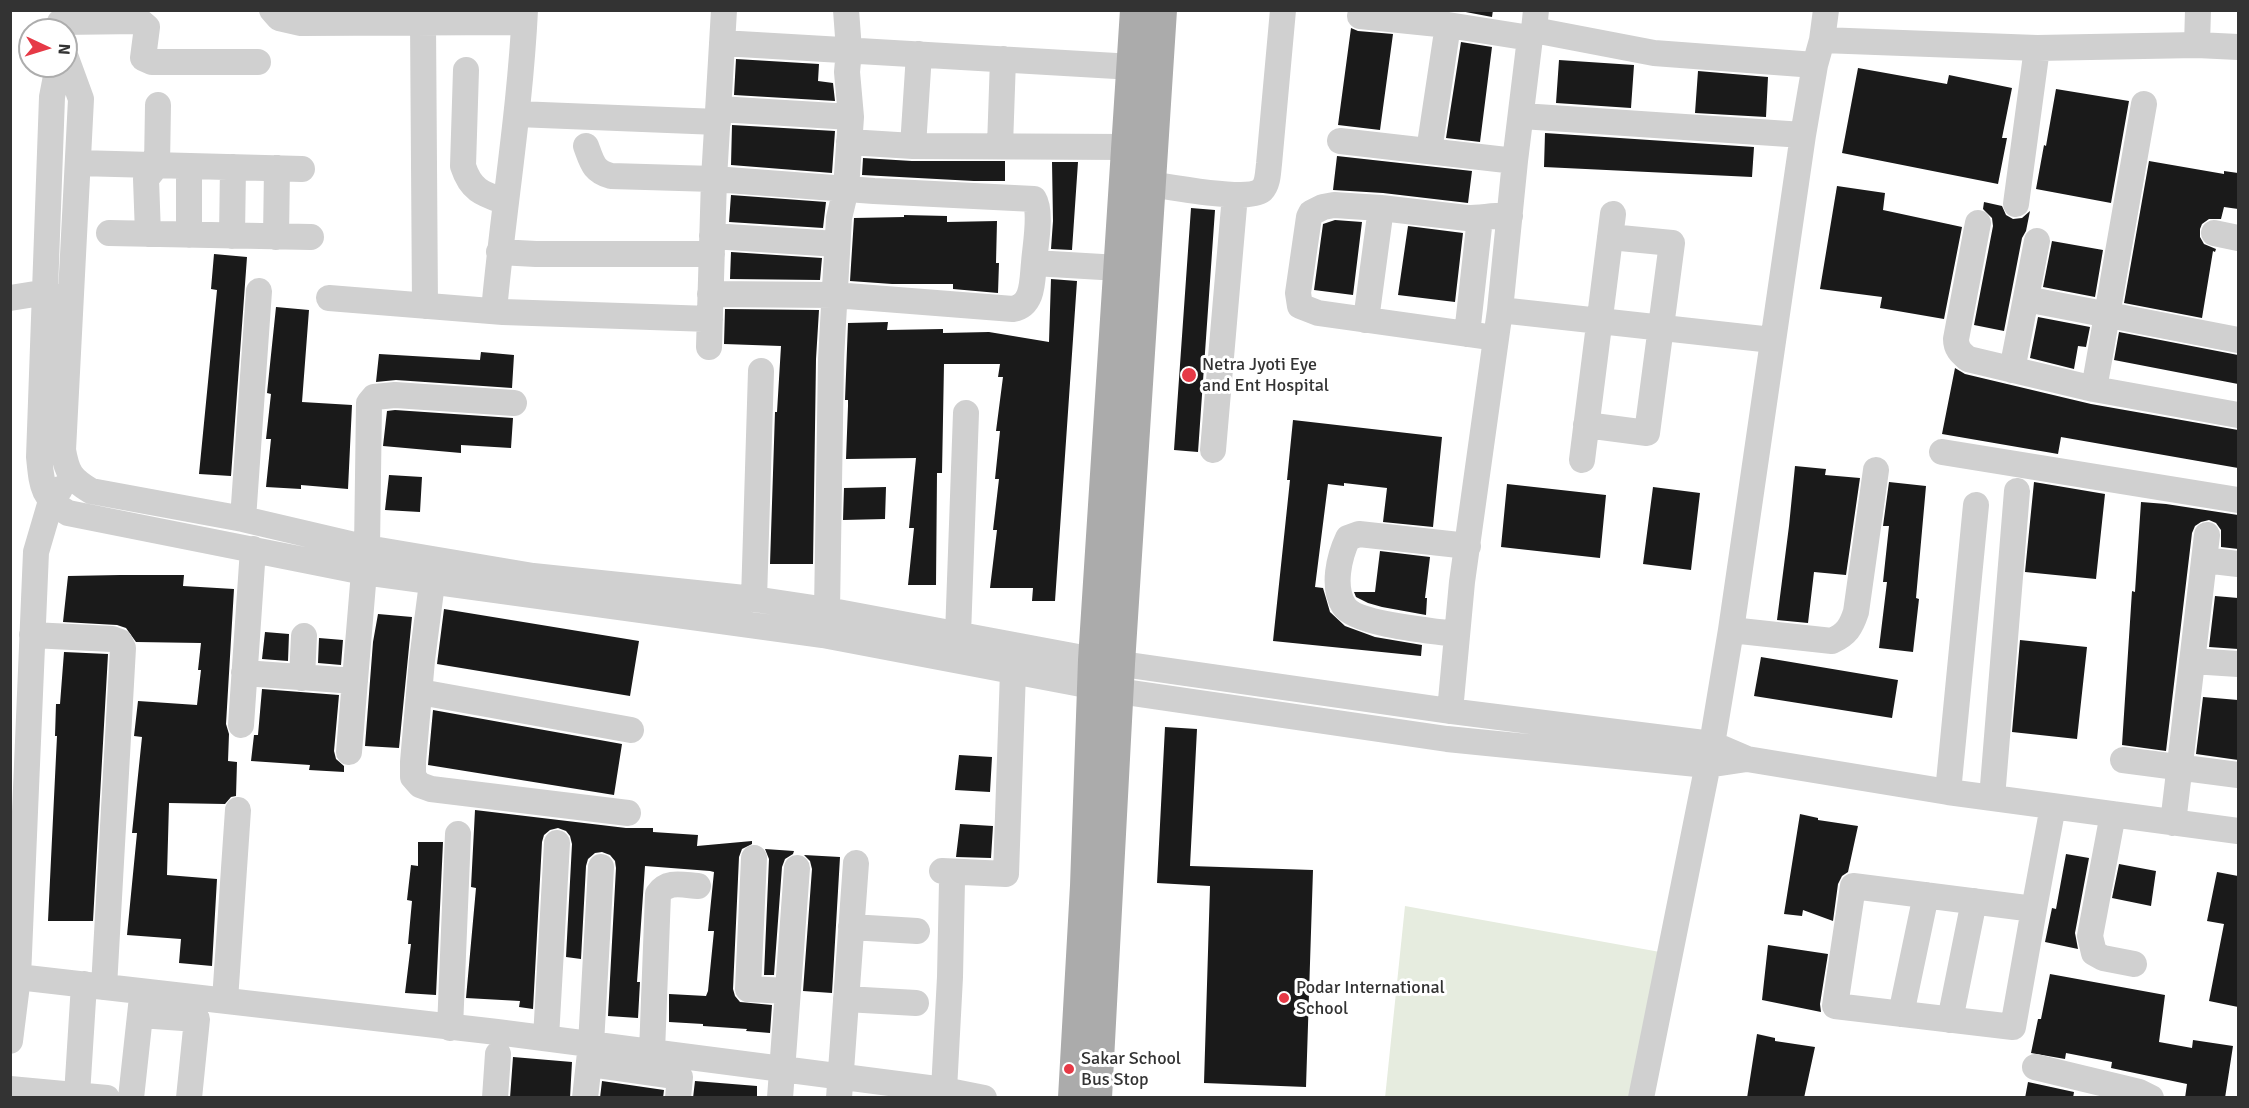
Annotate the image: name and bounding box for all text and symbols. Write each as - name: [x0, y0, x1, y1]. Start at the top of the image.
- north arrow: [18, 18, 78, 78]
- text: N: [54, 43, 74, 55]
- place label: Netra Jyoti Eye and Ent Hospital: [1202, 354, 1329, 397]
- marker: Netra Jyoti Eye and Ent Hospital: [1180, 366, 1198, 384]
- place label: Podar International School: [1296, 977, 1445, 1020]
- marker: Podar International School: [1277, 991, 1291, 1005]
- place label: Sakar School Bus Stop: [1081, 1048, 1181, 1090]
- marker: Sakar School Bus Stop: [1062, 1062, 1076, 1076]

